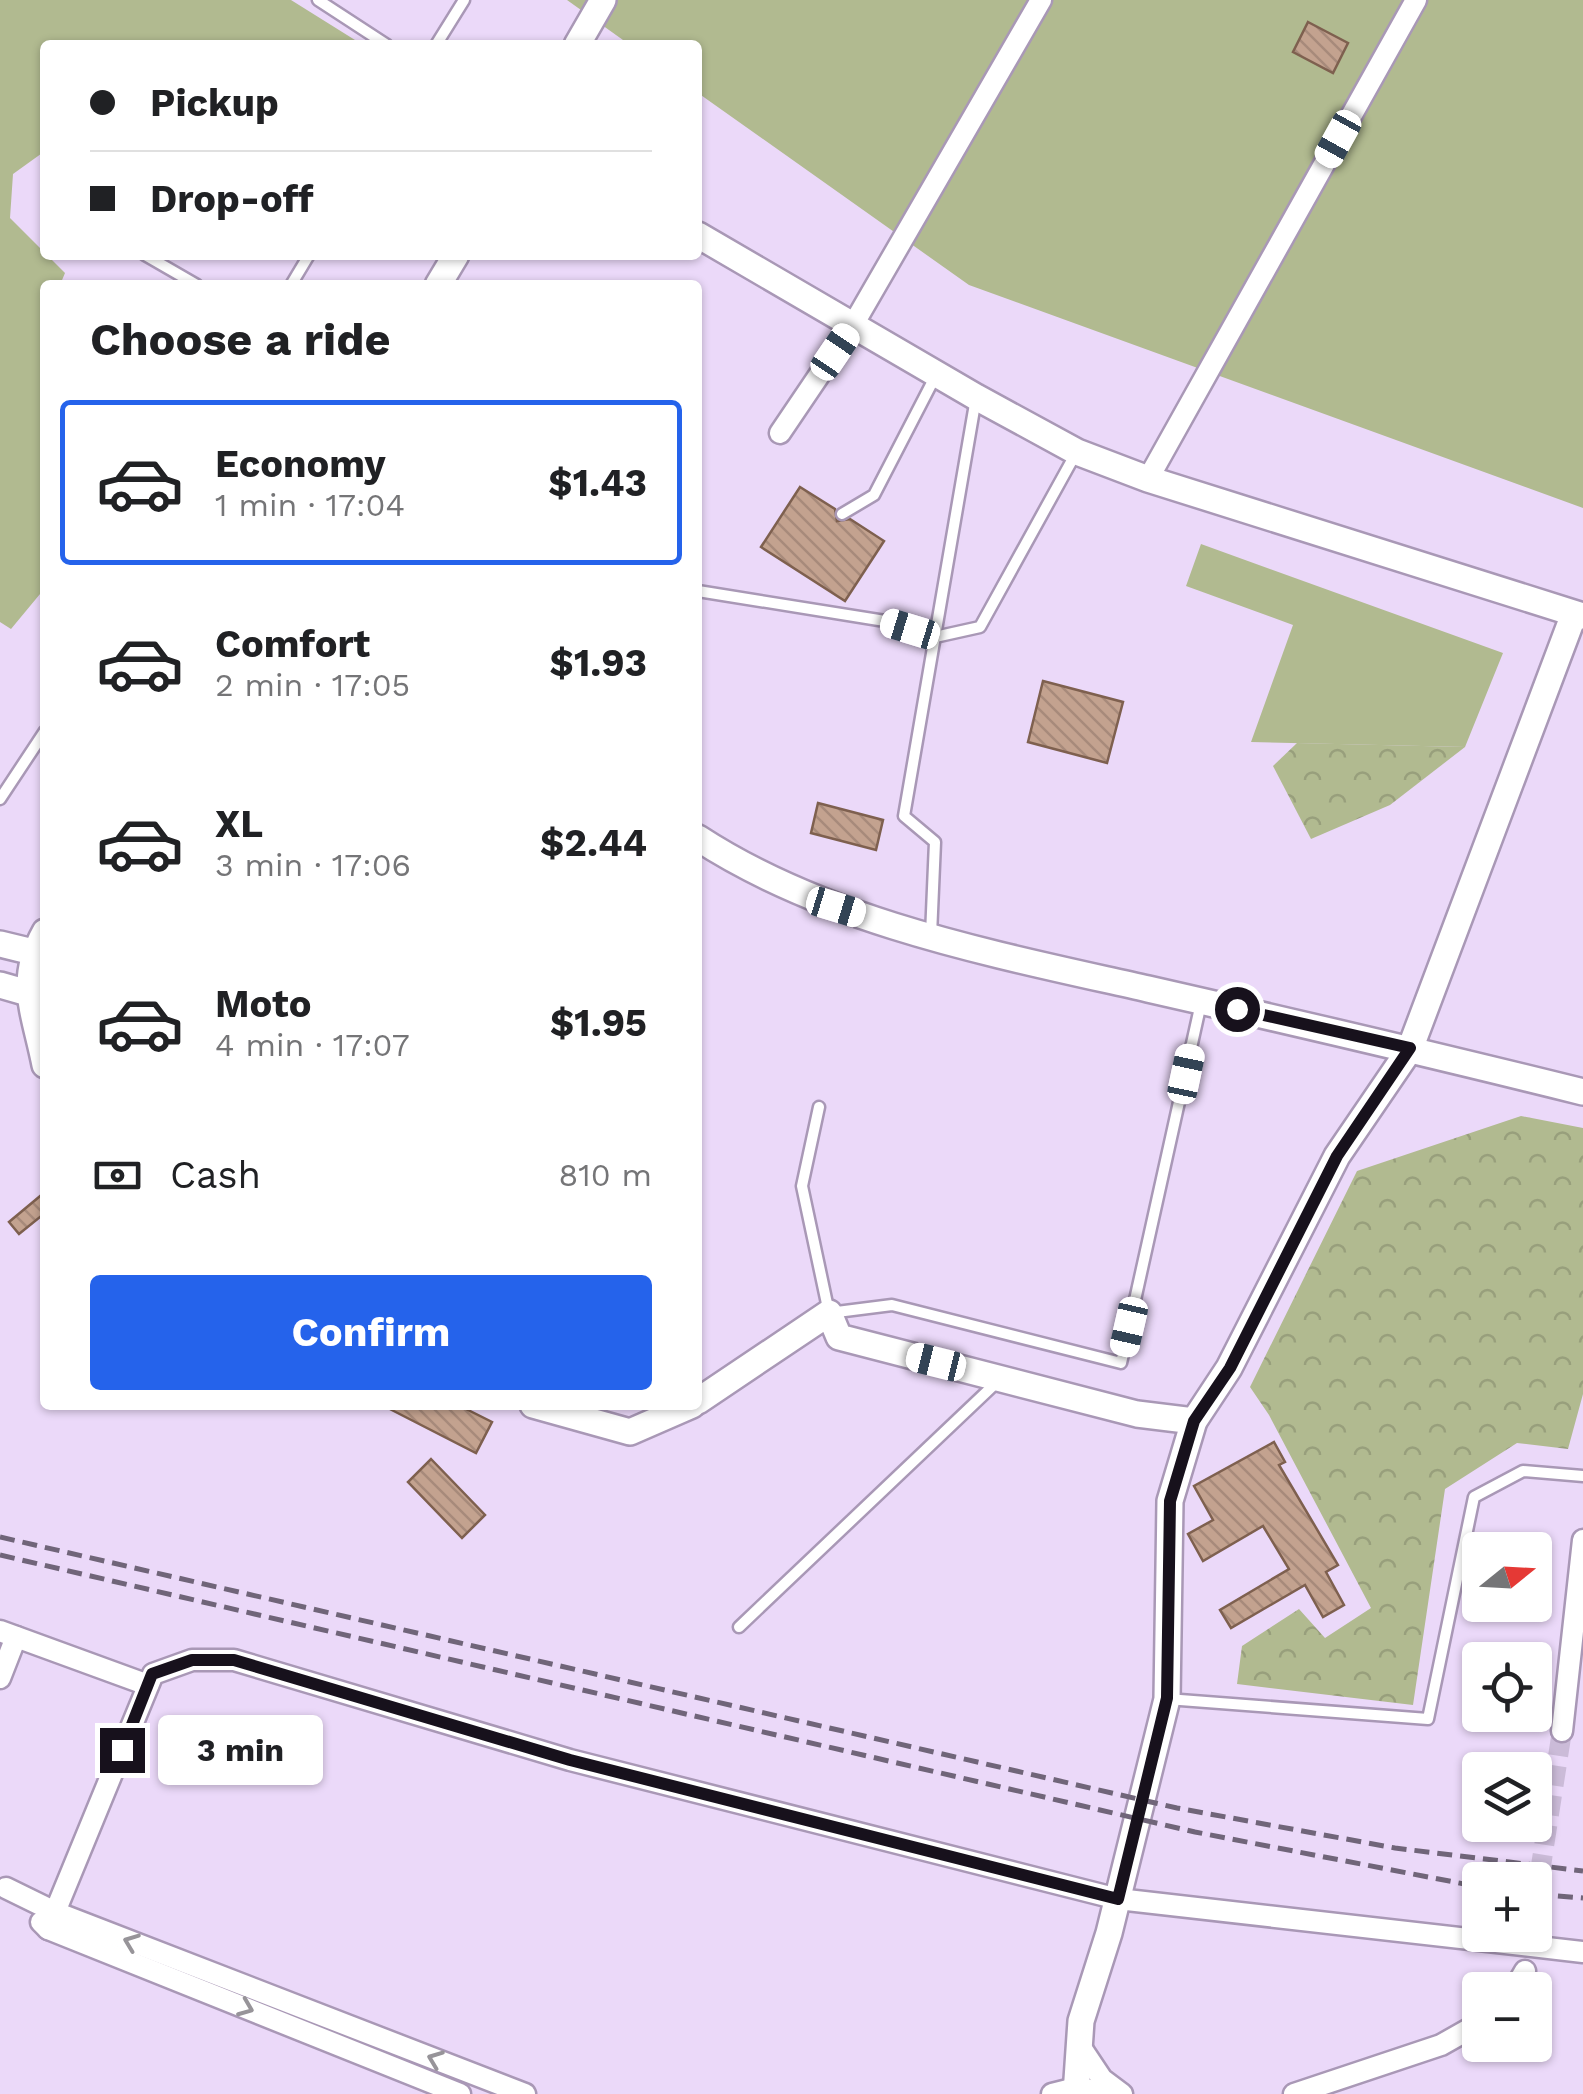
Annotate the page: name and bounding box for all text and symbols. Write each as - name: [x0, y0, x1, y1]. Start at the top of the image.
- text: Pickup: [150, 81, 279, 125]
- car: [1310, 105, 1366, 173]
- text: Drop-off: [150, 177, 314, 221]
- text: Choose a ride: [90, 313, 390, 366]
- car: [806, 319, 864, 385]
- icon: car: [95, 438, 185, 528]
- text: Economy: [215, 442, 386, 486]
- text: $1.43: [548, 461, 647, 505]
- text: 1 min · 17:04: [215, 486, 405, 524]
- car: [877, 606, 943, 652]
- icon: car: [95, 618, 185, 708]
- text: Comfort: [215, 622, 370, 666]
- text: $1.93: [550, 641, 647, 685]
- text: 2 min · 17:05: [215, 666, 410, 704]
- icon: car: [95, 798, 185, 888]
- text: XL: [215, 802, 263, 846]
- text: $2.44: [540, 821, 647, 865]
- text: 3 min · 17:06: [215, 846, 411, 884]
- car: [803, 884, 869, 930]
- icon: car: [95, 978, 185, 1068]
- text: Moto: [215, 982, 311, 1026]
- route start: [1215, 987, 1260, 1032]
- text: $1.95: [550, 1001, 647, 1045]
- text: 4 min · 17:07: [215, 1026, 410, 1064]
- car: [1165, 1042, 1207, 1106]
- icon: cash: [90, 1148, 145, 1203]
- text: Cash: [170, 1153, 261, 1197]
- text: 810 m: [558, 1156, 652, 1194]
- button: Confirm: [90, 1275, 652, 1390]
- car: [1108, 1294, 1150, 1360]
- car: [903, 1340, 969, 1384]
- north arrow: [1462, 1532, 1552, 1622]
- map controls: [1462, 1532, 1552, 2062]
- button: locate: [1462, 1642, 1552, 1732]
- callout: 3 min: [157, 1715, 322, 1785]
- route end: [100, 1728, 145, 1773]
- text: 3 min: [197, 1731, 284, 1769]
- button: layers: [1462, 1752, 1552, 1842]
- button: +: [1462, 1862, 1552, 1952]
- one-way arrow: [124, 1933, 141, 1953]
- button: −: [1462, 1972, 1552, 2062]
- one-way arrow: [236, 1997, 254, 2017]
- one-way arrow: [427, 2050, 444, 2071]

